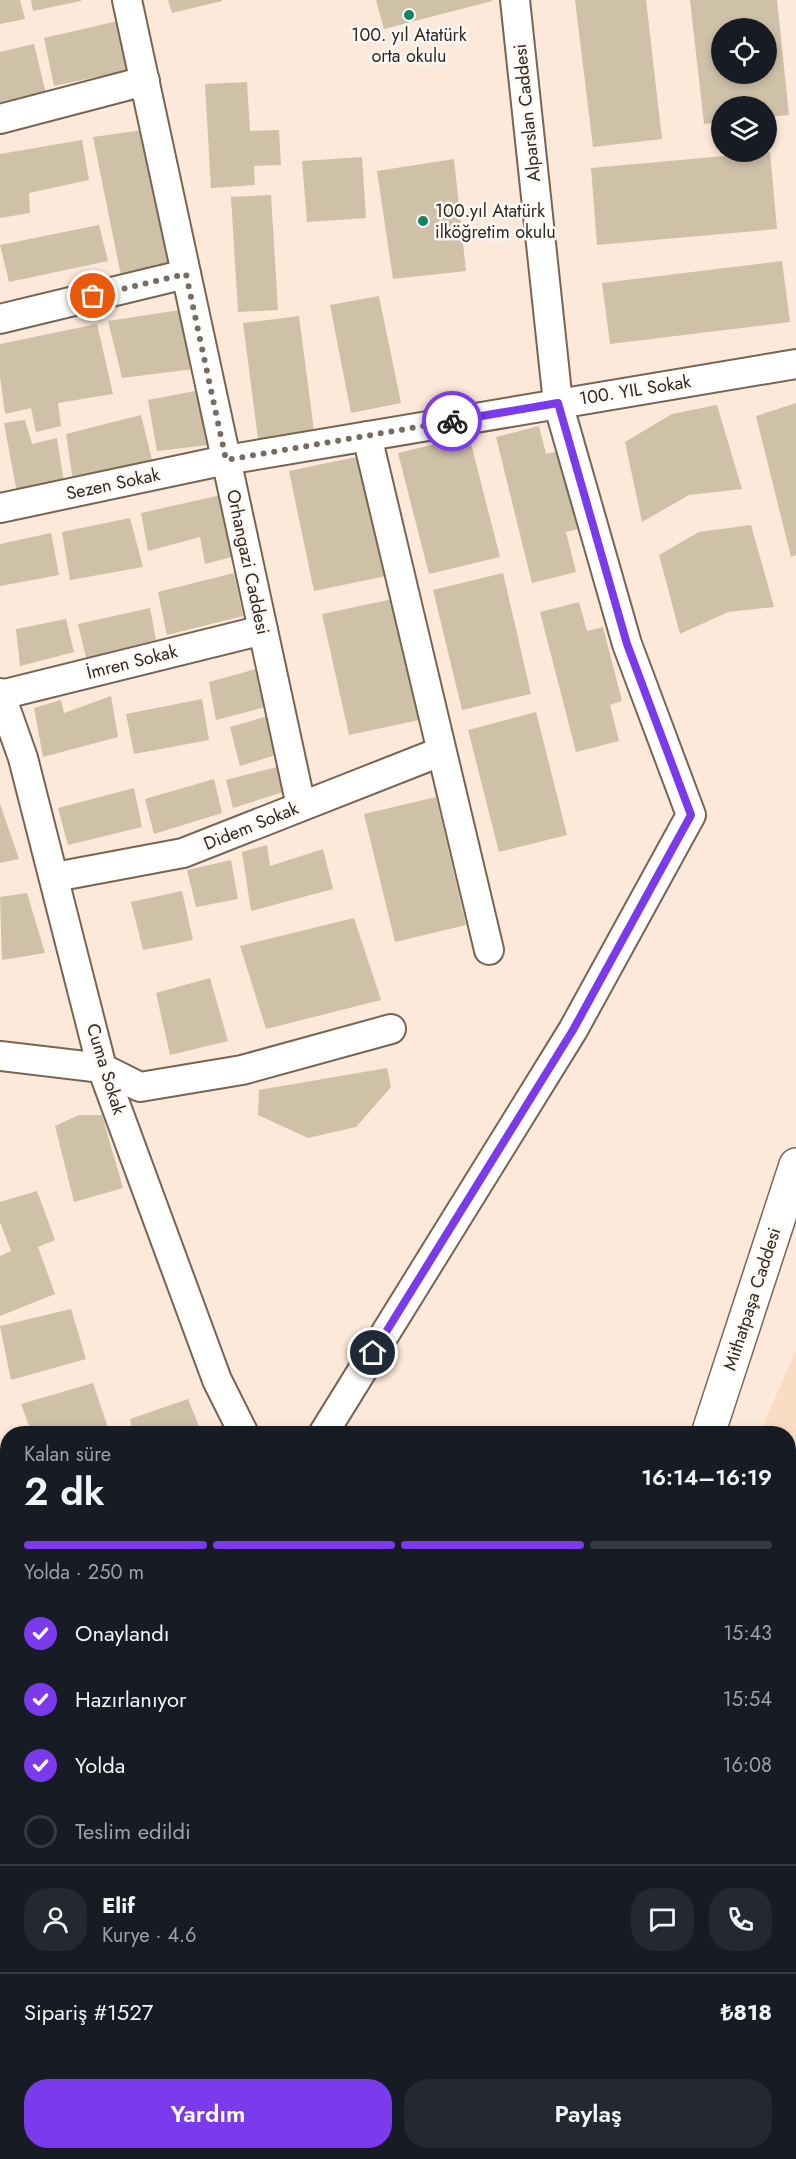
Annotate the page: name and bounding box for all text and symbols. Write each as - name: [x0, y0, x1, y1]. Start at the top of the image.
- marker: 100. yıl Atatürk orta okulu: [402, 8, 416, 22]
- map controls: [711, 18, 777, 162]
- button: locate: [711, 18, 777, 84]
- place label: 100. yıl Atatürk orta okulu: [351, 22, 467, 69]
- street label: Alparslan Caddesi: [507, 43, 547, 183]
- button: layers: [711, 96, 777, 162]
- place label: 100.yıl Atatürk ilköğretim okulu: [435, 198, 556, 245]
- marker: 100.yıl Atatürk ilköğretim okulu: [416, 214, 430, 228]
- pin: [67, 270, 118, 321]
- icon: bag: [76, 279, 109, 312]
- street label: 100. YIL Sokak: [577, 368, 693, 412]
- courier: [422, 391, 482, 451]
- icon: bike: [436, 405, 469, 438]
- street label: Sezen Sokak: [64, 461, 162, 507]
- street label: Orhangazi Caddesi: [220, 487, 276, 637]
- street label: İmren Sokak: [84, 638, 180, 686]
- street label: Didem Sokak: [200, 795, 302, 857]
- street label: Cuma Sokak: [80, 1020, 132, 1118]
- street label: Mithatpaşa Caddesi: [717, 1224, 787, 1374]
- pin: [347, 1327, 398, 1378]
- icon: home: [356, 1336, 389, 1369]
- text: Kalan süre: [24, 1440, 111, 1469]
- text: 16:14–16:19: [641, 1461, 772, 1493]
- text: 2 dk: [24, 1463, 105, 1520]
- text: Yolda · 250 m: [24, 1558, 144, 1587]
- icon: check: [24, 1617, 57, 1650]
- text: Onaylandı: [75, 1617, 170, 1649]
- text: 15:43: [723, 1619, 772, 1648]
- icon: check: [24, 1683, 57, 1716]
- text: Hazırlanıyor: [75, 1683, 187, 1715]
- text: 15:54: [723, 1685, 772, 1714]
- icon: check: [24, 1749, 57, 1782]
- text: Yolda: [75, 1749, 125, 1781]
- text: 16:08: [723, 1751, 772, 1780]
- text: Teslim edildi: [75, 1815, 191, 1847]
- button: person: [24, 1888, 87, 1951]
- button: chat: [631, 1888, 694, 1951]
- button: phone: [709, 1888, 772, 1951]
- text: Elif: [102, 1889, 135, 1921]
- text: Kurye · 4.6: [102, 1921, 197, 1950]
- text: Sipariş #1527: [24, 1996, 153, 2028]
- text: ₺818: [721, 1996, 772, 2028]
- button: Yardım: [24, 2079, 392, 2148]
- button: Paylaş: [404, 2079, 772, 2148]

